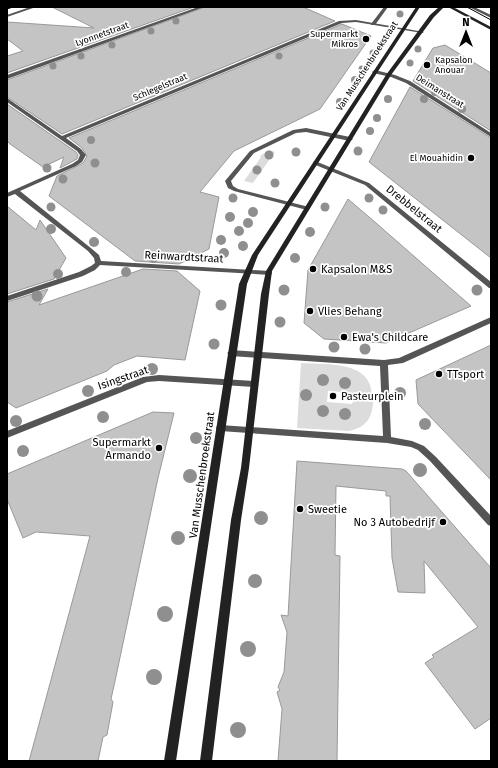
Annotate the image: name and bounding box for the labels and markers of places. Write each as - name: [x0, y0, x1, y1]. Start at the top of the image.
- place label: Supermarkt Mikros: [310, 29, 359, 49]
- marker: Supermarkt Mikros: [361, 34, 371, 44]
- place label: Kapsalon Anouar: [435, 55, 473, 75]
- marker: Kapsalon Anouar: [422, 60, 432, 70]
- place label: El Mouahidin: [410, 153, 463, 163]
- marker: El Mouahidin: [466, 153, 476, 163]
- place label: Kapsalon M&S: [321, 263, 392, 276]
- marker: Kapsalon M&S: [308, 264, 318, 274]
- place label: Vlies Behang: [318, 305, 382, 318]
- marker: Vlies Behang: [305, 306, 315, 316]
- place label: Ewa's Childcare: [352, 331, 428, 344]
- marker: Ewa's Childcare: [339, 332, 349, 342]
- place label: TTsport: [447, 368, 484, 381]
- marker: TTsport: [434, 369, 444, 379]
- place label: Pasteurplein: [341, 390, 404, 403]
- marker: Pasteurplein: [328, 391, 338, 401]
- place label: Supermarkt Armando: [93, 436, 151, 462]
- marker: Supermarkt Armando: [154, 443, 164, 453]
- place label: Sweetie: [308, 503, 347, 516]
- marker: Sweetie: [295, 504, 305, 514]
- place label: No 3 Autobedrijf: [354, 516, 436, 529]
- marker: No 3 Autobedrijf: [438, 517, 448, 527]

